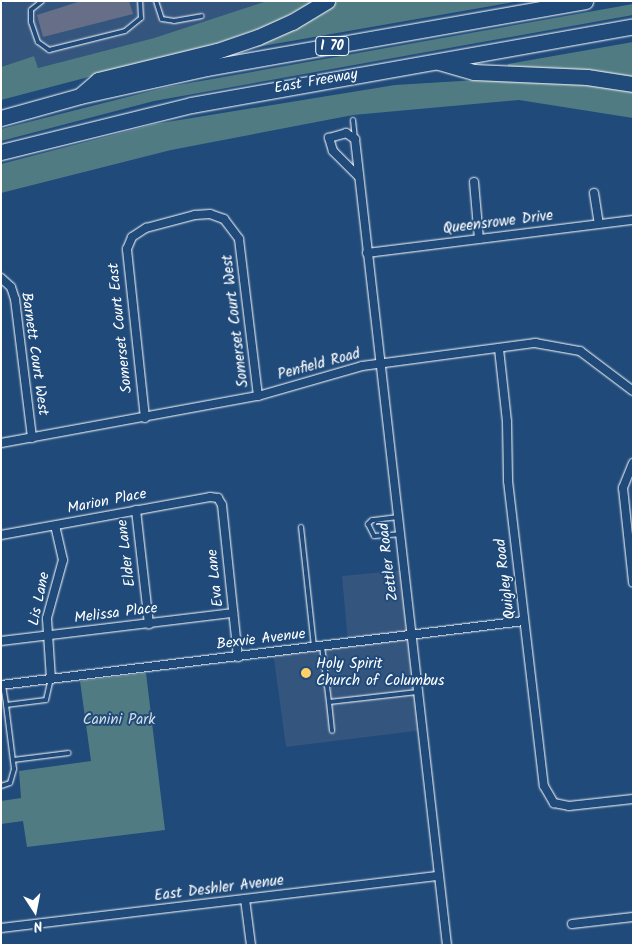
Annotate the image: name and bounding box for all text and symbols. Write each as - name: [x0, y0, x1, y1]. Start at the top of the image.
- road number: I 70: [314, 34, 350, 58]
- street label: East Freeway: [273, 66, 359, 98]
- street label: Queensrowe Drive: [442, 207, 554, 239]
- street label: Somerset Court West: [219, 253, 253, 389]
- street label: Somerset Court East: [105, 262, 137, 394]
- street label: Barnett Court West: [16, 291, 52, 417]
- street label: Penfield Road: [276, 345, 362, 385]
- street label: Marion Place: [66, 485, 148, 519]
- street label: Elder Lane: [114, 518, 140, 588]
- street label: Zettler Road: [375, 522, 403, 602]
- street label: Quigley Road: [492, 538, 520, 620]
- street label: Eva Lane: [204, 548, 228, 608]
- street label: Lis Lane: [26, 571, 54, 627]
- street label: Melissa Place: [73, 600, 159, 628]
- street label: Bexvie Avenue: [215, 626, 307, 654]
- place label: Holy Spirit Church of Columbus: [316, 655, 444, 690]
- marker: Holy Spirit Church of Columbus: [300, 667, 312, 679]
- park label: Canini Park: [83, 712, 155, 730]
- street label: East Deshler Avenue: [153, 872, 285, 906]
- north arrow: [10, 886, 60, 936]
- text: N: [31, 914, 44, 937]

